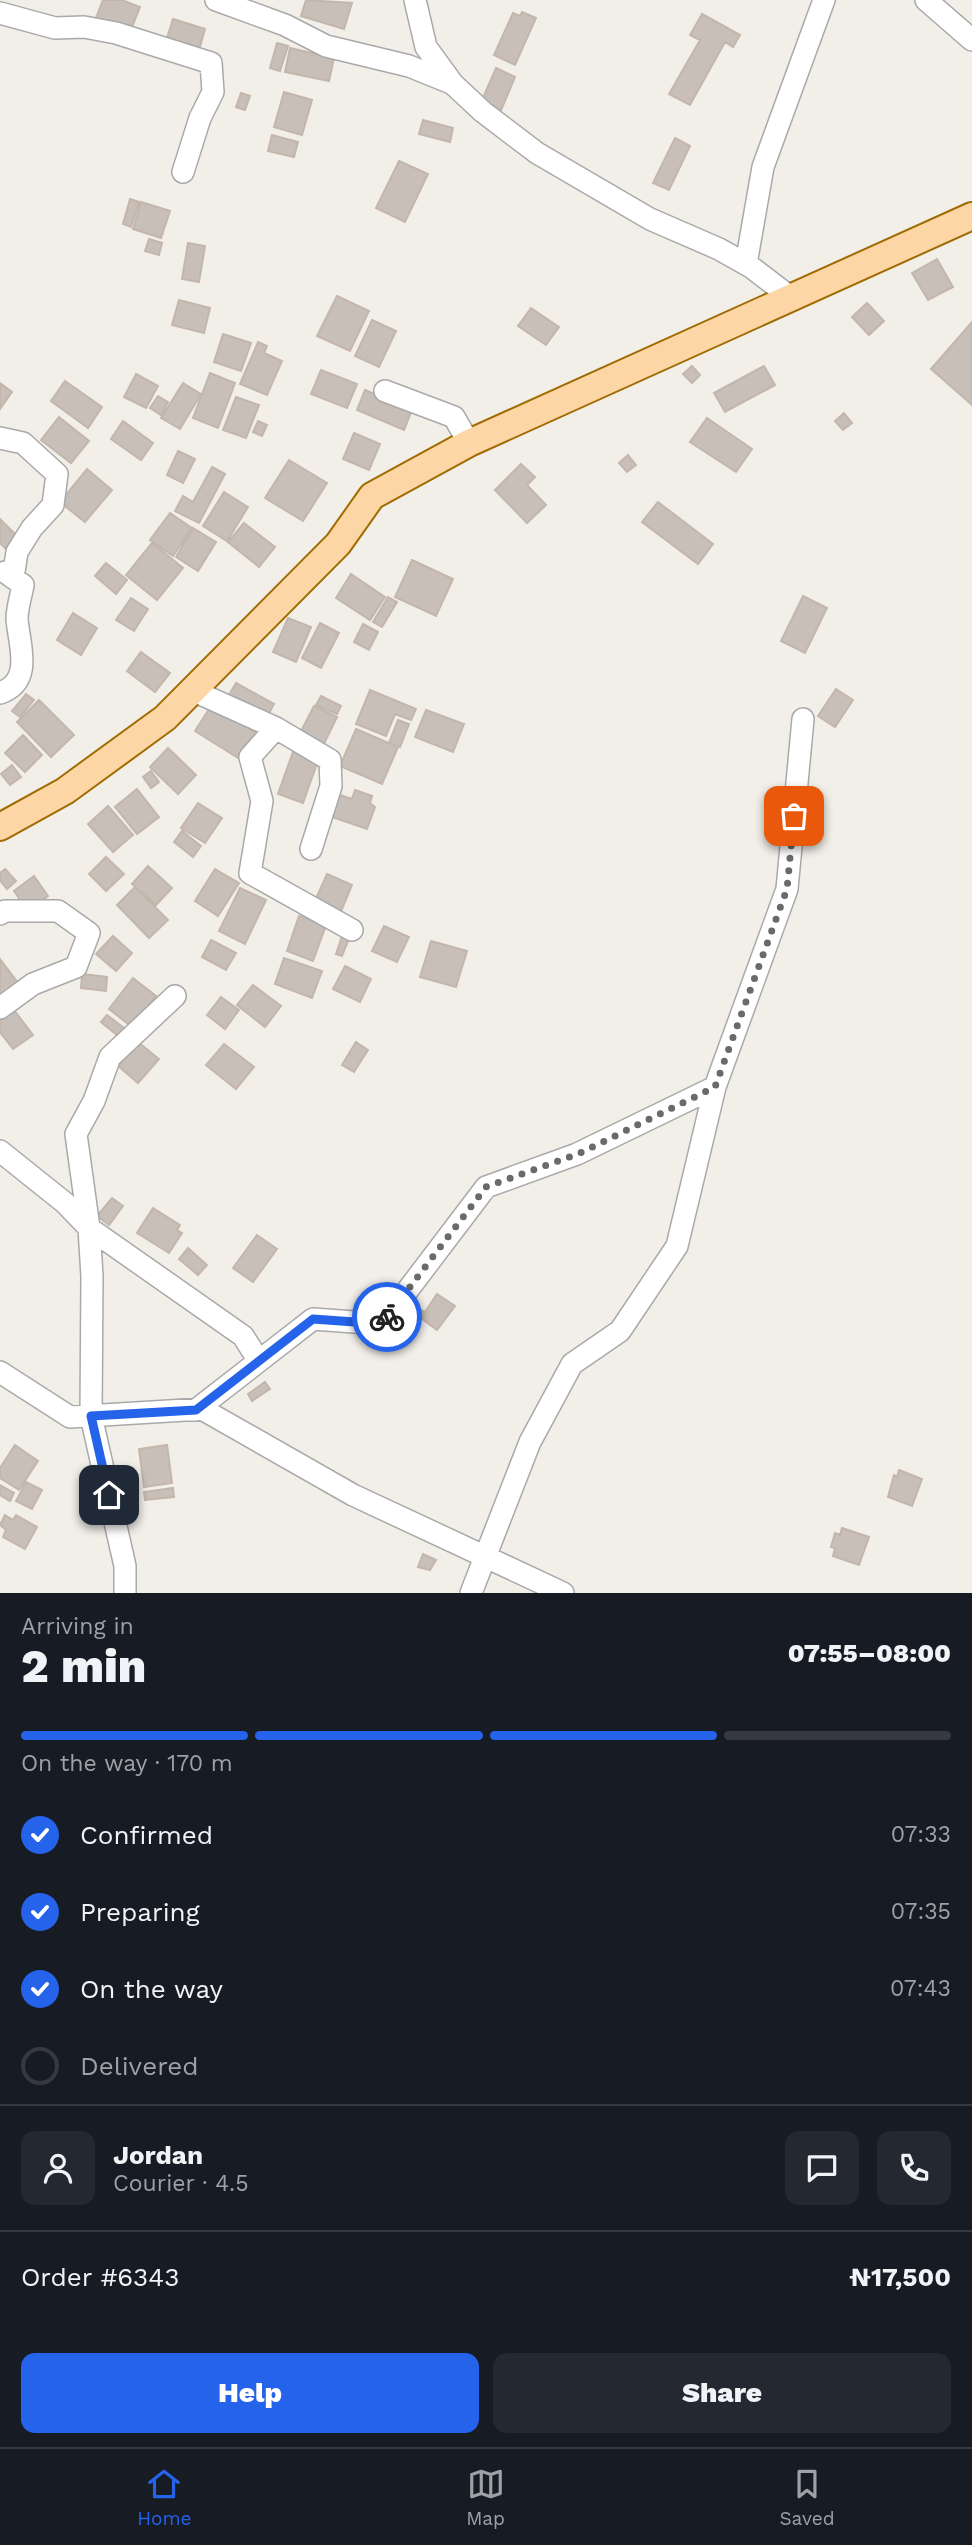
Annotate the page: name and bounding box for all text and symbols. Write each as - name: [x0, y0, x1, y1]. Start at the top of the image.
- pin: [764, 786, 824, 846]
- icon: bag: [775, 797, 813, 835]
- courier: [352, 1282, 422, 1352]
- icon: bike: [368, 1298, 406, 1336]
- pin: [79, 1465, 139, 1525]
- icon: home: [90, 1476, 128, 1514]
- text: Arriving in: [21, 1613, 134, 1640]
- text: 07:55–08:00: [788, 1638, 951, 1668]
- text: 2 min: [21, 1639, 146, 1693]
- text: On the way · 170 m: [21, 1750, 233, 1777]
- icon: check: [21, 1816, 59, 1854]
- text: Confirmed: [80, 1820, 213, 1850]
- text: 07:33: [891, 1821, 951, 1848]
- icon: check: [21, 1893, 59, 1931]
- text: Preparing: [80, 1897, 200, 1927]
- text: 07:35: [891, 1898, 951, 1925]
- icon: check: [21, 1970, 59, 2008]
- text: On the way: [80, 1974, 223, 2004]
- text: 07:43: [890, 1975, 951, 2002]
- text: Delivered: [80, 2051, 199, 2081]
- button: person: [21, 2131, 95, 2205]
- button: chat: [785, 2131, 859, 2205]
- button: phone: [877, 2131, 951, 2205]
- text: Jordan: [113, 2140, 203, 2170]
- text: Courier · 4.5: [113, 2170, 249, 2197]
- text: Order #6343: [21, 2262, 179, 2292]
- text: ₦17,500: [850, 2262, 951, 2292]
- button: Help: [21, 2353, 479, 2433]
- button: Share: [493, 2353, 951, 2433]
- tab: Home: [137, 2465, 192, 2530]
- tab: Map: [466, 2465, 505, 2530]
- tab: Saved: [779, 2465, 835, 2530]

